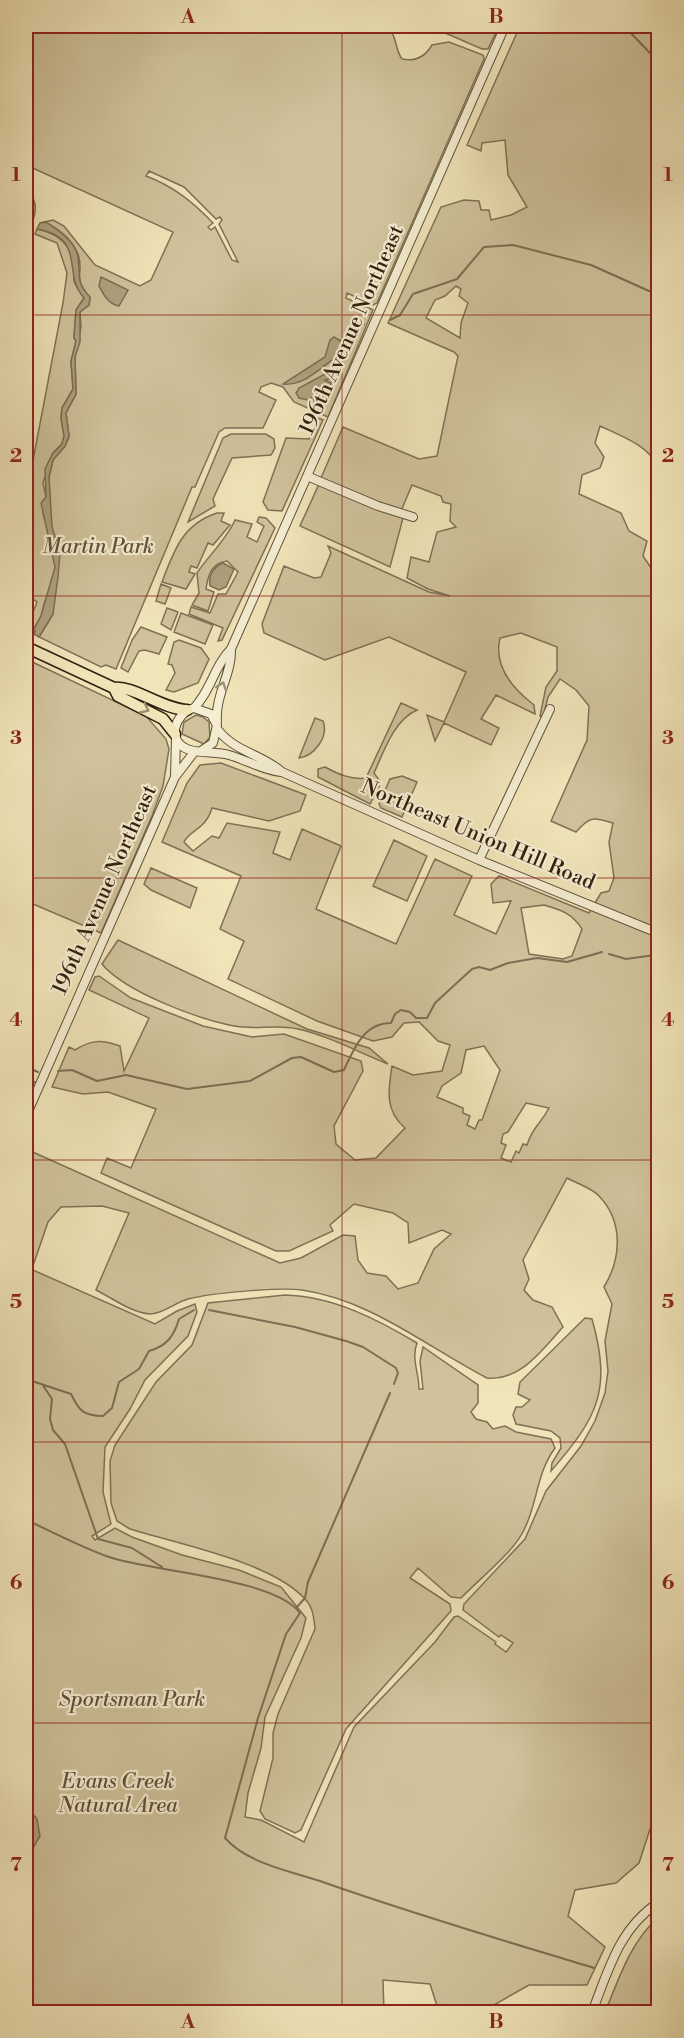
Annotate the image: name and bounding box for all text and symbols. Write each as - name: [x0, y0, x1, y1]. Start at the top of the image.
- text: A: [180, 5, 196, 30]
- text: B: [488, 5, 504, 30]
- text: 1: [11, 163, 21, 188]
- text: 1: [663, 163, 673, 188]
- street label: 196th Avenue Northeast: [294, 221, 410, 439]
- text: 2: [10, 444, 22, 469]
- text: 2: [662, 444, 674, 469]
- park label: Martin Park: [42, 534, 154, 560]
- one-way arrow: [215, 681, 227, 692]
- one-way arrow: [139, 702, 150, 714]
- text: 3: [10, 726, 22, 751]
- text: 3: [662, 726, 674, 751]
- street label: Northeast Union Hill Road: [357, 774, 599, 896]
- street label: 196th Avenue Northeast: [47, 781, 163, 999]
- text: 4: [9, 1008, 23, 1033]
- text: 4: [661, 1008, 675, 1033]
- text: 5: [10, 1290, 22, 1315]
- text: 5: [662, 1290, 674, 1315]
- text: 6: [10, 1571, 23, 1596]
- text: 6: [662, 1571, 675, 1596]
- park label: Sportsman Park: [59, 1687, 205, 1713]
- park label: Evans Creek Natural Area: [57, 1769, 178, 1819]
- text: 7: [10, 1853, 22, 1878]
- text: 7: [662, 1853, 674, 1878]
- text: A: [180, 2010, 196, 2035]
- text: B: [488, 2010, 504, 2035]

